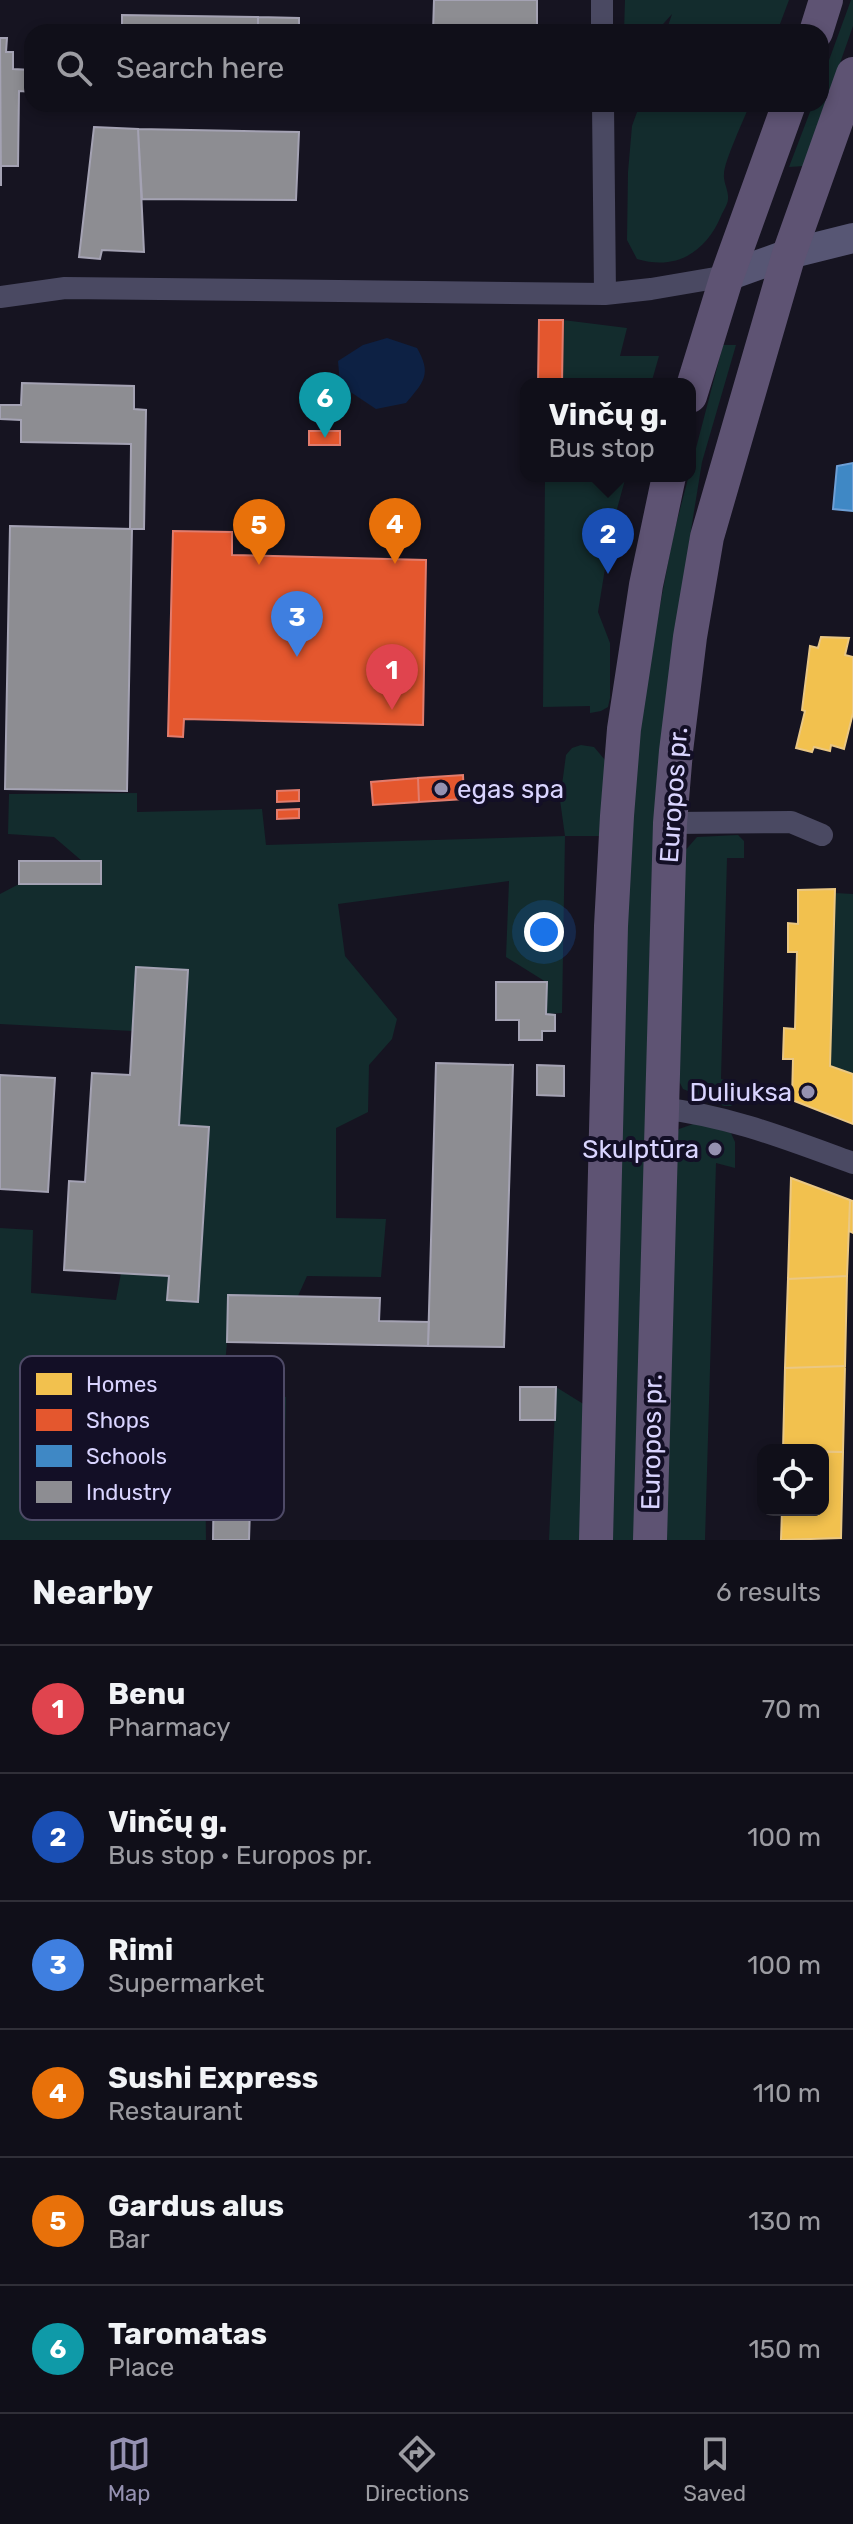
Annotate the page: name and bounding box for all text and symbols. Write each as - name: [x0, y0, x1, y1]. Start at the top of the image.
- search box: [24, 24, 829, 112]
- icon: search: [52, 46, 96, 90]
- text: Search here: [116, 50, 284, 86]
- pin: 6: [299, 372, 351, 438]
- popup: [520, 378, 696, 482]
- text: Vinčų g.: [548, 397, 668, 433]
- text: Bus stop: [548, 433, 655, 464]
- pin: 4: [369, 498, 421, 564]
- pin: 5: [233, 499, 285, 565]
- pin: 2: [582, 508, 634, 574]
- pin: 3: [271, 591, 323, 657]
- pin: 1: [366, 644, 418, 710]
- street label: Europos pr.: [654, 726, 694, 864]
- place label: egas spa: [457, 774, 564, 805]
- marker: egas spa: [432, 780, 450, 798]
- your location: [524, 912, 564, 952]
- place label: Duliuksa: [689, 1077, 792, 1108]
- marker: Duliuksa: [799, 1083, 817, 1101]
- place label: Skulptūra: [582, 1134, 699, 1165]
- marker: Skulptūra: [706, 1140, 724, 1158]
- legend: [20, 1356, 284, 1520]
- text: Homes: [86, 1371, 157, 1398]
- street label: Europos pr.: [635, 1374, 669, 1510]
- text: Shops: [86, 1407, 150, 1434]
- text: Schools: [86, 1443, 167, 1470]
- map controls: [757, 1444, 829, 1516]
- button: locate: [757, 1444, 829, 1516]
- text: Industry: [86, 1479, 172, 1506]
- text: Nearby: [32, 1572, 153, 1613]
- text: 6 results: [716, 1577, 821, 1608]
- text: Benu: [108, 1676, 185, 1712]
- text: 1: [52, 1694, 64, 1725]
- text: 70 m: [762, 1694, 821, 1725]
- text: Pharmacy: [108, 1712, 231, 1743]
- text: Vinčų g.: [108, 1804, 227, 1840]
- text: 2: [50, 1822, 66, 1853]
- text: 100 m: [747, 1822, 821, 1853]
- text: Bus stop · Europos pr.: [108, 1840, 372, 1871]
- text: Rimi: [108, 1932, 173, 1968]
- text: 3: [49, 1950, 67, 1981]
- text: 100 m: [747, 1950, 821, 1981]
- text: Supermarket: [108, 1968, 265, 1999]
- text: Sushi Express: [108, 2060, 318, 2096]
- text: 4: [49, 2078, 67, 2109]
- text: 110 m: [753, 2078, 821, 2109]
- text: Restaurant: [108, 2096, 243, 2127]
- text: Gardus alus: [108, 2188, 284, 2224]
- text: 5: [50, 2206, 66, 2237]
- text: 130 m: [748, 2206, 821, 2237]
- text: Bar: [108, 2224, 150, 2255]
- text: Taromatas: [108, 2316, 267, 2352]
- text: 6: [50, 2334, 66, 2365]
- text: 150 m: [748, 2334, 821, 2365]
- text: Place: [108, 2352, 174, 2383]
- tab: Map: [107, 2432, 151, 2507]
- tab: Directions: [365, 2432, 469, 2507]
- tab: Saved: [683, 2432, 746, 2507]

